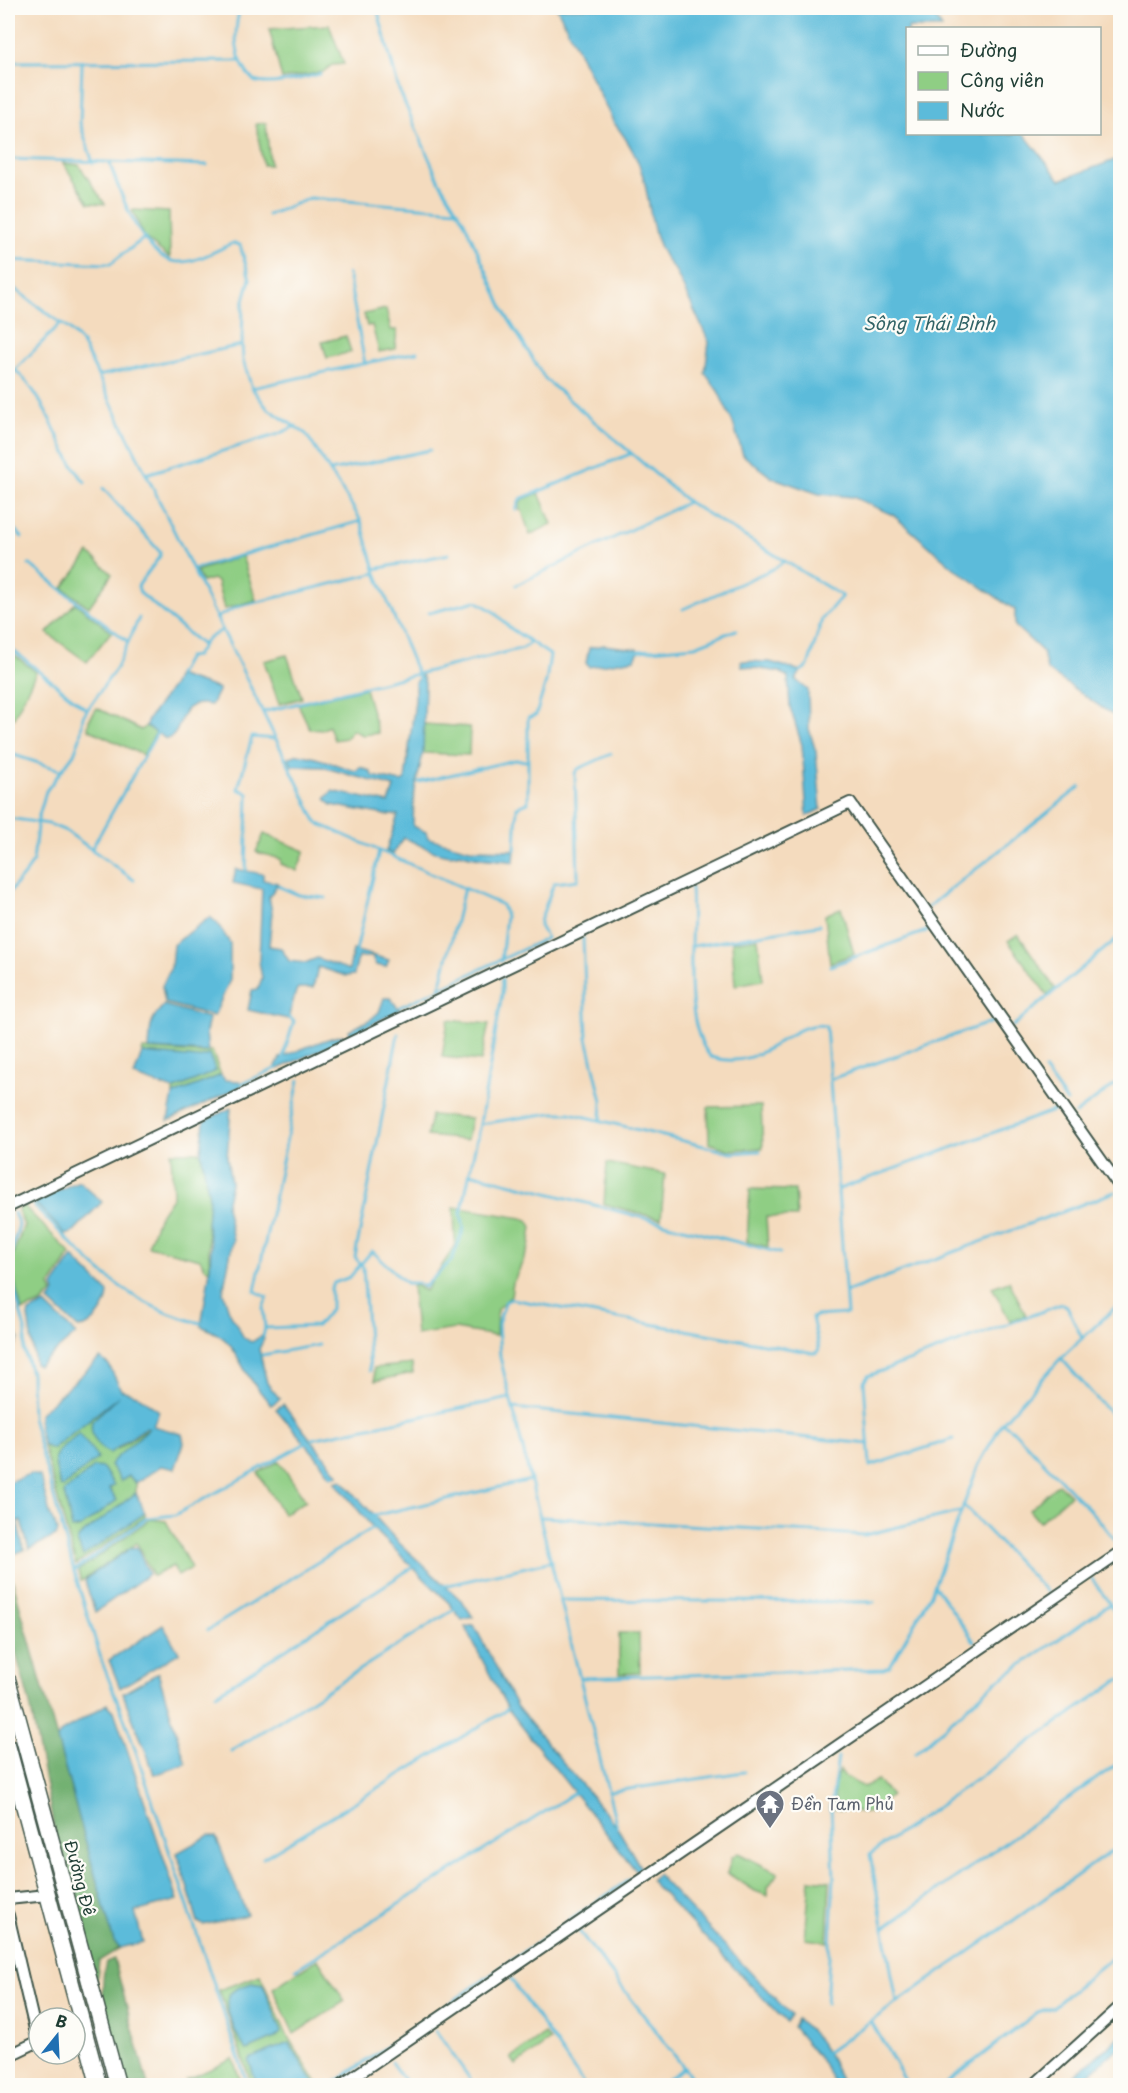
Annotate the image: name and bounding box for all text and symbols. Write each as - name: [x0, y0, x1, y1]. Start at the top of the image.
- legend: [906, 27, 1101, 135]
- text: Đường: [960, 36, 1017, 63]
- text: Công viên: [960, 66, 1044, 93]
- text: Nước: [960, 96, 1004, 123]
- water label: Sông Thái Bình: [863, 309, 996, 336]
- temple icon: Đền Tam Phủ: [754, 1788, 786, 1830]
- place label: Đền Tam Phủ: [791, 1791, 894, 1815]
- street label: Đường Đê: [59, 1837, 103, 1918]
- north arrow: [27, 2006, 87, 2066]
- text: B: [53, 2008, 71, 2034]

